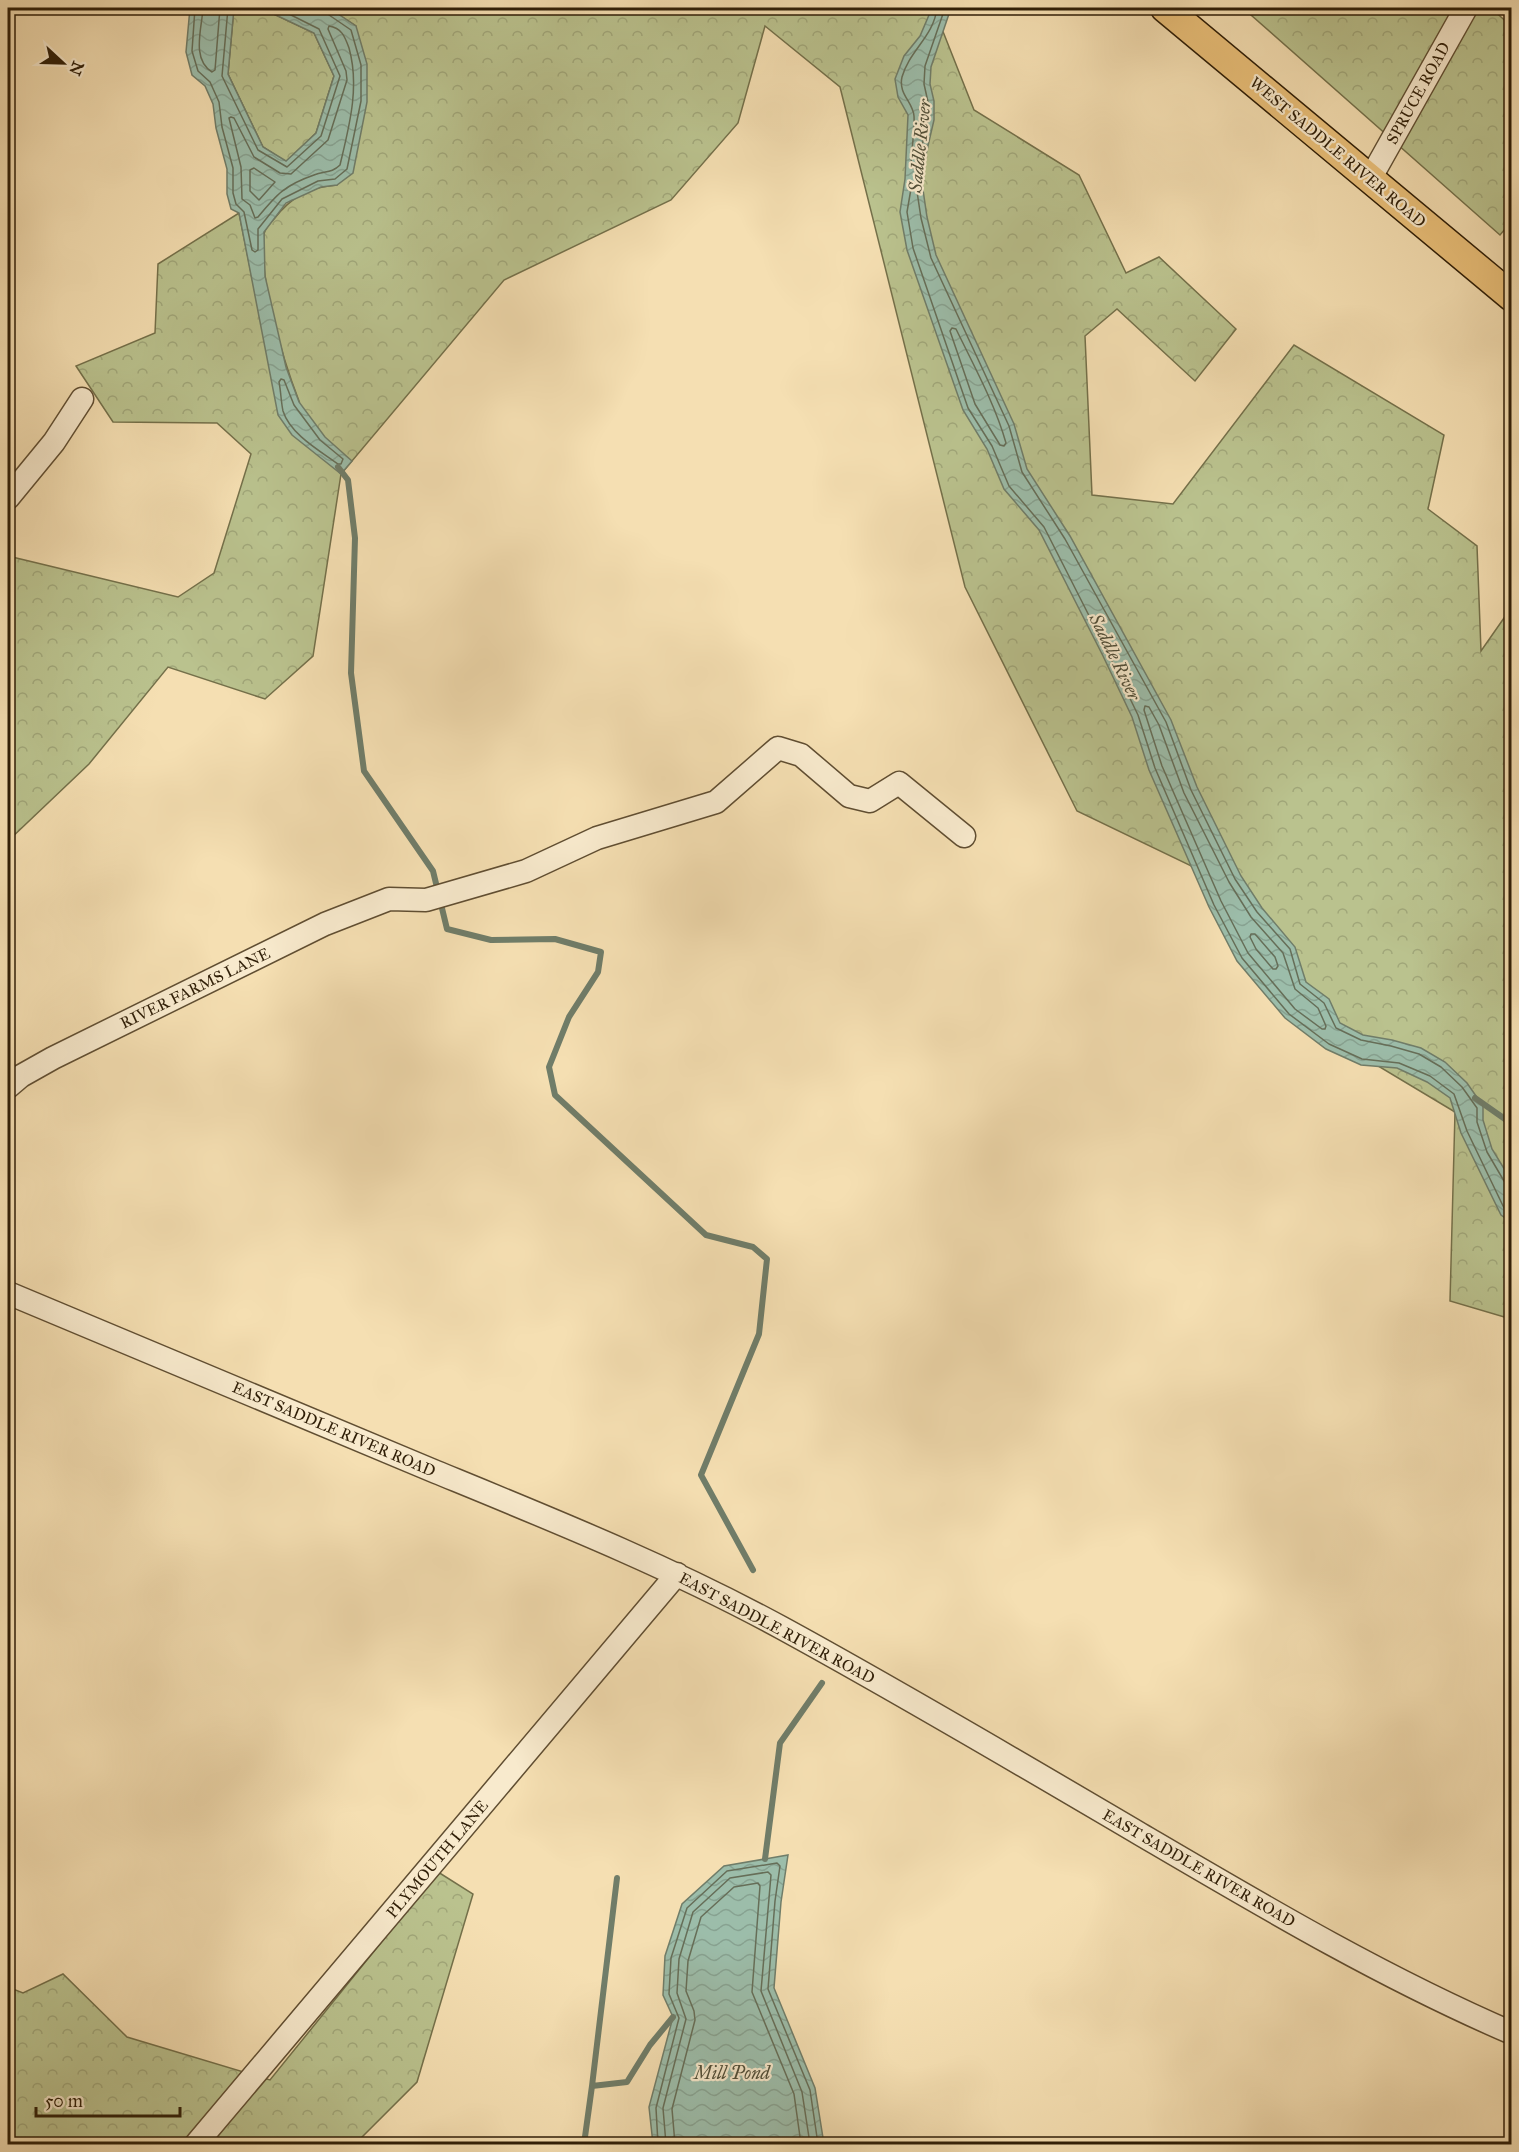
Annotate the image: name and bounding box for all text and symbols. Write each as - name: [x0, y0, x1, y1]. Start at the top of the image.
- north arrow: [33, 33, 93, 93]
- street label: SPRUCE ROAD: [1382, 39, 1454, 147]
- text: N: [65, 59, 88, 79]
- street label: WEST SADDLE RIVER ROAD: [1246, 73, 1430, 231]
- water label: Saddle River: [904, 97, 936, 195]
- water label: Saddle River: [1084, 609, 1146, 705]
- street label: RIVER FARMS LANE: [117, 943, 273, 1033]
- street label: EAST SADDLE RIVER ROAD: [229, 1377, 439, 1481]
- street label: EAST SADDLE RIVER ROAD: [676, 1568, 878, 1688]
- street label: PLYMOUTH LANE: [382, 1796, 492, 1922]
- street label: EAST SADDLE RIVER ROAD: [1099, 1805, 1299, 1931]
- water label: Mill Pond: [692, 2062, 772, 2084]
- scale bar: [36, 2080, 180, 2118]
- text: 50 m: [45, 2090, 83, 2112]

